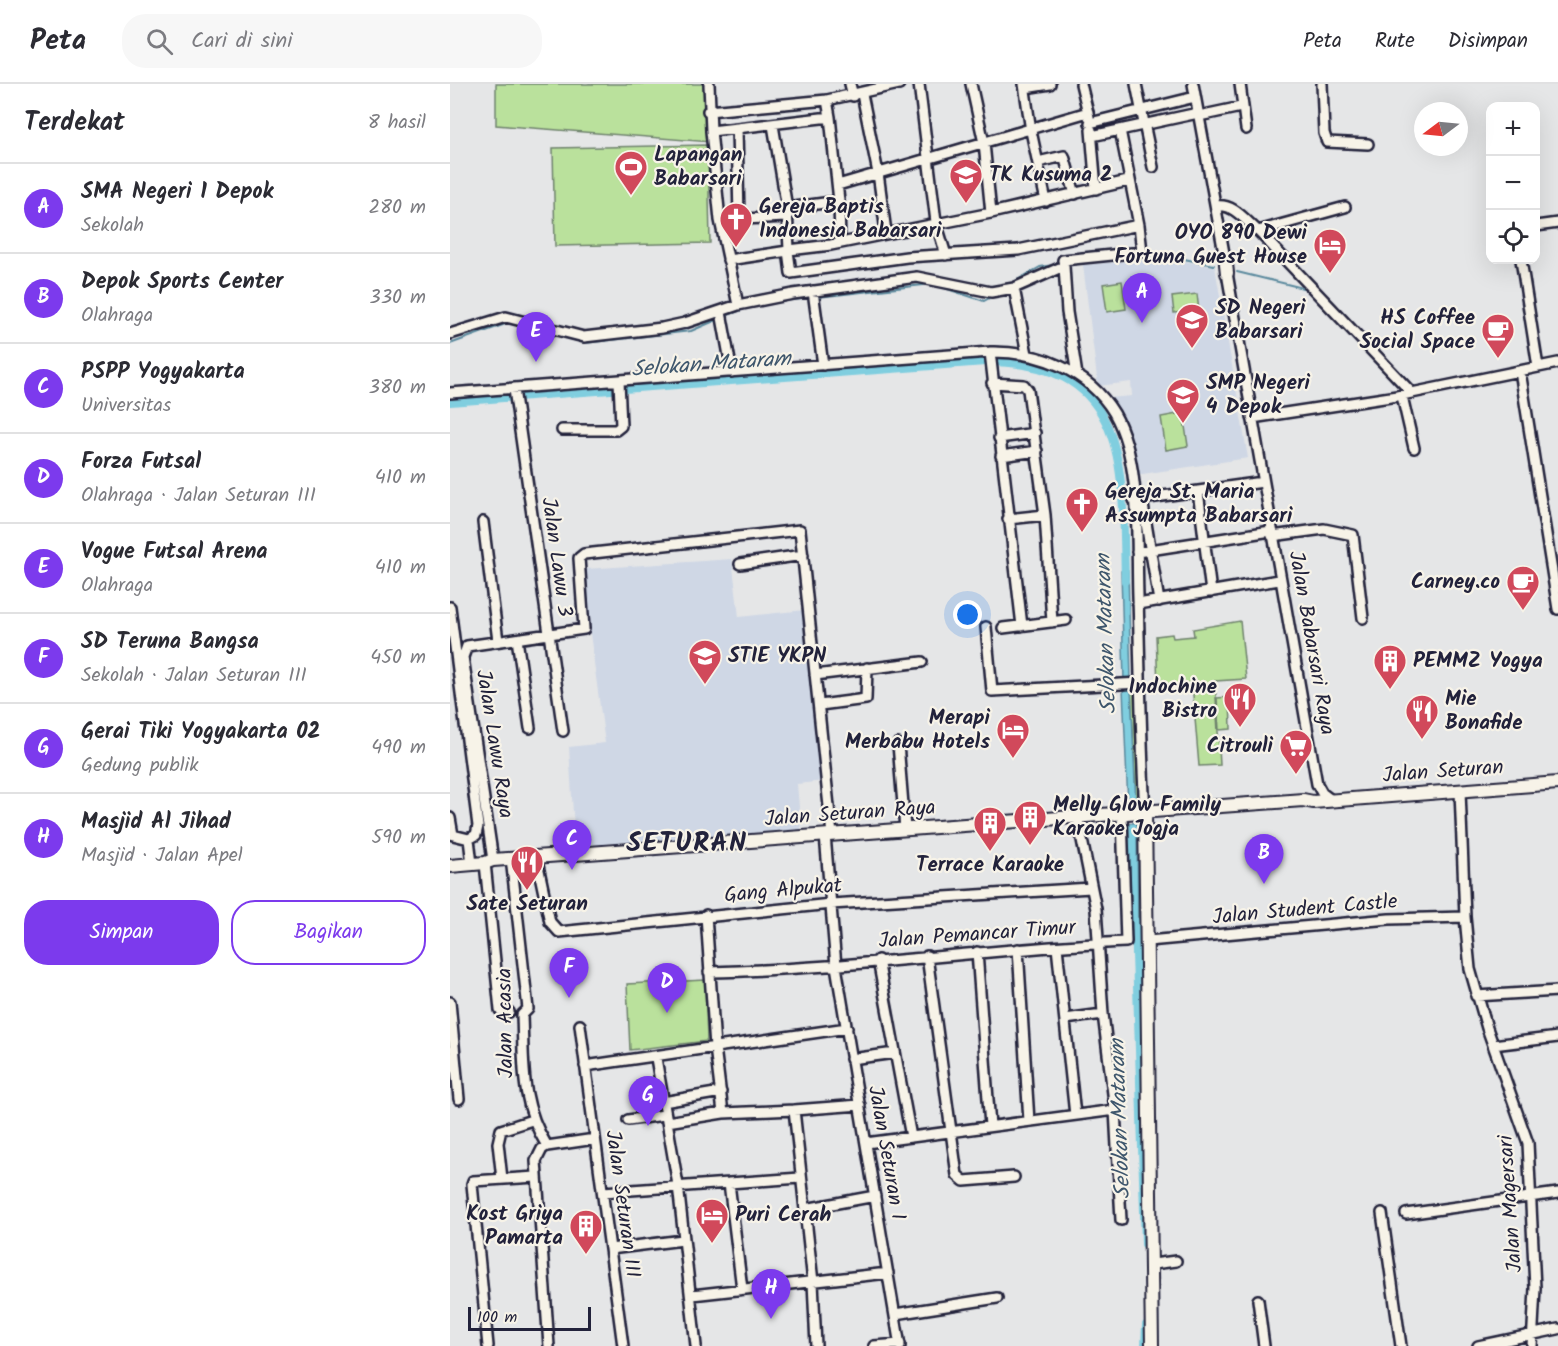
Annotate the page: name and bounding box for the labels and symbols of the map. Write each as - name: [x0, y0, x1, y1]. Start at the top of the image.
- north arrow: [1414, 102, 1468, 156]
- place label: Lapangan Babarsari: [654, 139, 742, 196]
- sports icon: Lapangan Babarsari: [613, 149, 649, 196]
- school or university icon: TK Kusuma 2: [948, 157, 984, 204]
- place label: TK Kusuma 2: [989, 159, 1112, 192]
- place label: Gereja Baptis Indonesia Babarsari: [759, 191, 942, 248]
- church icon: Gereja Baptis Indonesia Babarsari: [718, 201, 754, 248]
- place label: OYO 890 Dewi Fortuna Guest House: [1114, 217, 1308, 274]
- hotel icon: OYO 890 Dewi Fortuna Guest House: [1312, 227, 1348, 274]
- pin: A: [1122, 274, 1162, 323]
- place label: SD Negeri Babarsari: [1215, 292, 1306, 349]
- school or university icon: SD Negeri Babarsari: [1174, 302, 1210, 349]
- place label: HS Coffee Social Space: [1360, 302, 1475, 359]
- pin: E: [516, 312, 556, 362]
- cafe icon: HS Coffee Social Space: [1480, 312, 1516, 359]
- water label: Selokan Mataram: [630, 342, 793, 388]
- place label: SMP Negeri 4 Depok: [1206, 367, 1311, 424]
- school or university icon: SMP Negeri 4 Depok: [1165, 377, 1201, 424]
- place label: Gereja St. Maria Assumpta Babarsari: [1105, 476, 1293, 533]
- church icon: Gereja St. Maria Assumpta Babarsari: [1064, 486, 1100, 533]
- street label: Jalan Lawu 3: [531, 495, 581, 619]
- street label: Jalan Babarsari Raya: [1279, 548, 1343, 738]
- water label: Selokan Mataram: [1087, 552, 1127, 714]
- cafe icon: Carney.co: [1505, 564, 1541, 611]
- place label: Carney.co: [1411, 566, 1500, 599]
- your location: [953, 600, 982, 629]
- school or university icon: STIE YKPN: [687, 638, 723, 685]
- place label: STIE YKPN: [728, 640, 827, 673]
- building icon: PEMMZ Yogya: [1372, 643, 1408, 690]
- place label: PEMMZ Yogya: [1413, 645, 1543, 678]
- street label: Jalan Lawu Raya: [466, 667, 522, 821]
- place label: Indochine Bistro: [1129, 671, 1217, 728]
- restaurant icon: Indochine Bistro: [1222, 681, 1258, 728]
- place label: Mie Bonafide: [1445, 683, 1522, 740]
- restaurant icon: Mie Bonafide: [1404, 693, 1440, 740]
- place label: Merapi Merbabu Hotels: [845, 702, 991, 759]
- hotel icon: Merapi Merbabu Hotels: [995, 712, 1031, 759]
- supermarket icon: Citrouli: [1278, 728, 1314, 775]
- place label: Citrouli: [1207, 730, 1274, 763]
- street label: Jalan Seturan: [1381, 751, 1505, 793]
- place label: Melly Glow Family Karaoke Jogja: [1053, 789, 1221, 846]
- street label: Jalan Seturan Raya: [763, 792, 937, 836]
- building icon: Melly Glow Family Karaoke Jogja: [1012, 799, 1048, 846]
- building icon: Terrace Karaoke: [972, 805, 1008, 852]
- pin: C: [552, 820, 592, 870]
- district label: SETURAN: [626, 822, 748, 865]
- pin: B: [1244, 834, 1284, 884]
- restaurant icon: Sate Seturan: [509, 844, 545, 891]
- place label: Terrace Karaoke: [916, 849, 1064, 882]
- street label: Gang Alpukat: [723, 869, 844, 913]
- street label: Jalan Student Castle: [1211, 885, 1399, 935]
- place label: Sate Seturan: [466, 888, 588, 921]
- street label: Jalan Pemancar Timur: [877, 912, 1078, 958]
- pin: F: [550, 948, 588, 998]
- pin: D: [648, 964, 686, 1013]
- street label: Jalan Acasia: [489, 968, 523, 1078]
- water label: Selokan Mataram: [1101, 1037, 1141, 1199]
- pin: G: [628, 1076, 668, 1126]
- street label: Jalan Seturan I: [858, 1083, 914, 1223]
- street label: Jalan Seturan III: [595, 1128, 649, 1280]
- street label: Jalan Magersari: [1490, 1133, 1532, 1274]
- hotel icon: Puri Cerah: [694, 1197, 730, 1244]
- place label: Kost Griya Pamarta: [466, 1198, 563, 1255]
- place label: Puri Cerah: [735, 1199, 831, 1232]
- building icon: Kost Griya Pamarta: [568, 1208, 604, 1255]
- pin: H: [752, 1270, 790, 1319]
- scale bar: [468, 1304, 591, 1332]

